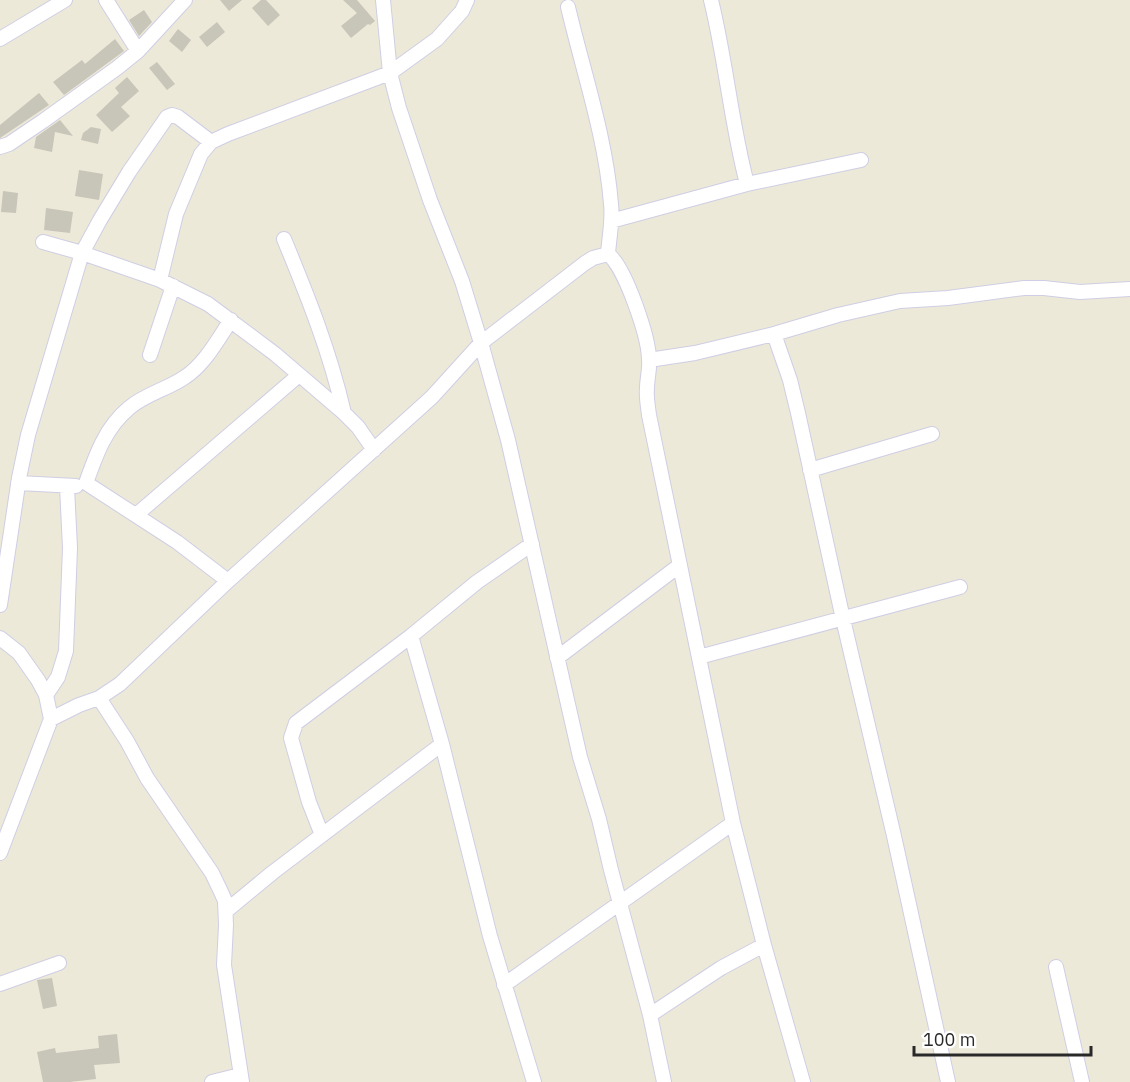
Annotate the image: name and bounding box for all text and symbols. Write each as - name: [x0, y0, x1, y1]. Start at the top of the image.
- scale bar: [914, 1019, 1091, 1057]
- text: 100 m: [923, 1028, 975, 1051]

